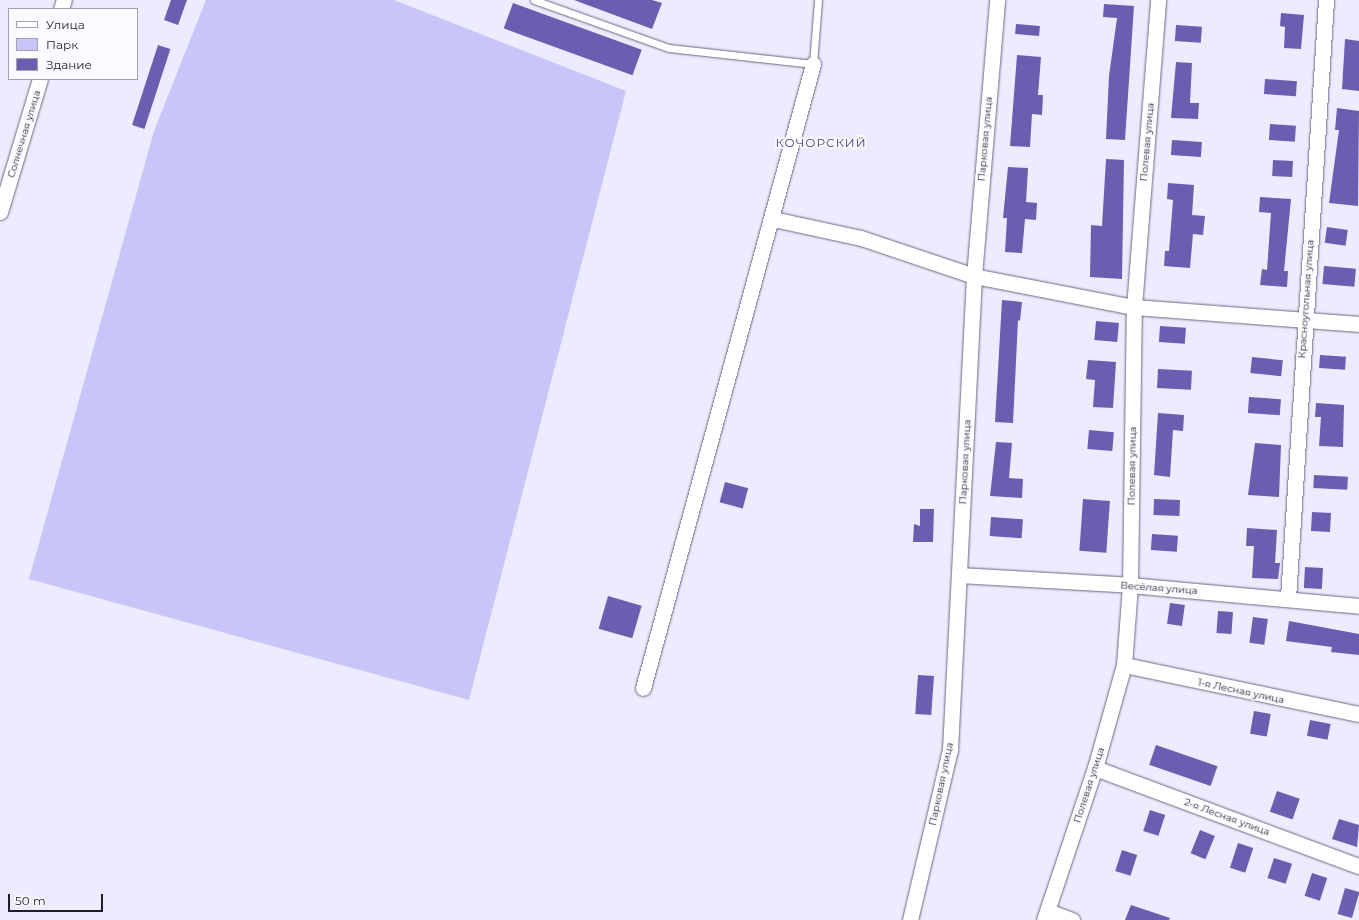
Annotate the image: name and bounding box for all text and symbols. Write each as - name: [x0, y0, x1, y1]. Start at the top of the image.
- legend: [8, 8, 138, 80]
- text: Улица: [46, 17, 85, 32]
- text: Парк: [46, 37, 78, 52]
- text: Здание: [46, 57, 92, 72]
- street label: Солнечная улица: [5, 89, 43, 179]
- street label: Парковая улица: [975, 96, 995, 182]
- street label: Полевая улица: [1138, 102, 1156, 182]
- district label: КОЧОРСКИЙ: [775, 136, 867, 150]
- street label: Красноугольная улица: [1296, 239, 1316, 359]
- street label: Парковая улица: [957, 419, 973, 505]
- street label: Полевая улица: [1125, 426, 1139, 506]
- street label: Весёлая улица: [1120, 579, 1198, 597]
- street label: 1-я Лесная улица: [1197, 676, 1285, 706]
- street label: Парковая улица: [926, 741, 956, 827]
- street label: Полевая улица: [1071, 746, 1107, 824]
- street label: 2-я Лесная улица: [1183, 796, 1271, 838]
- scale bar: [10, 886, 105, 912]
- text: 50 m: [15, 893, 46, 908]

